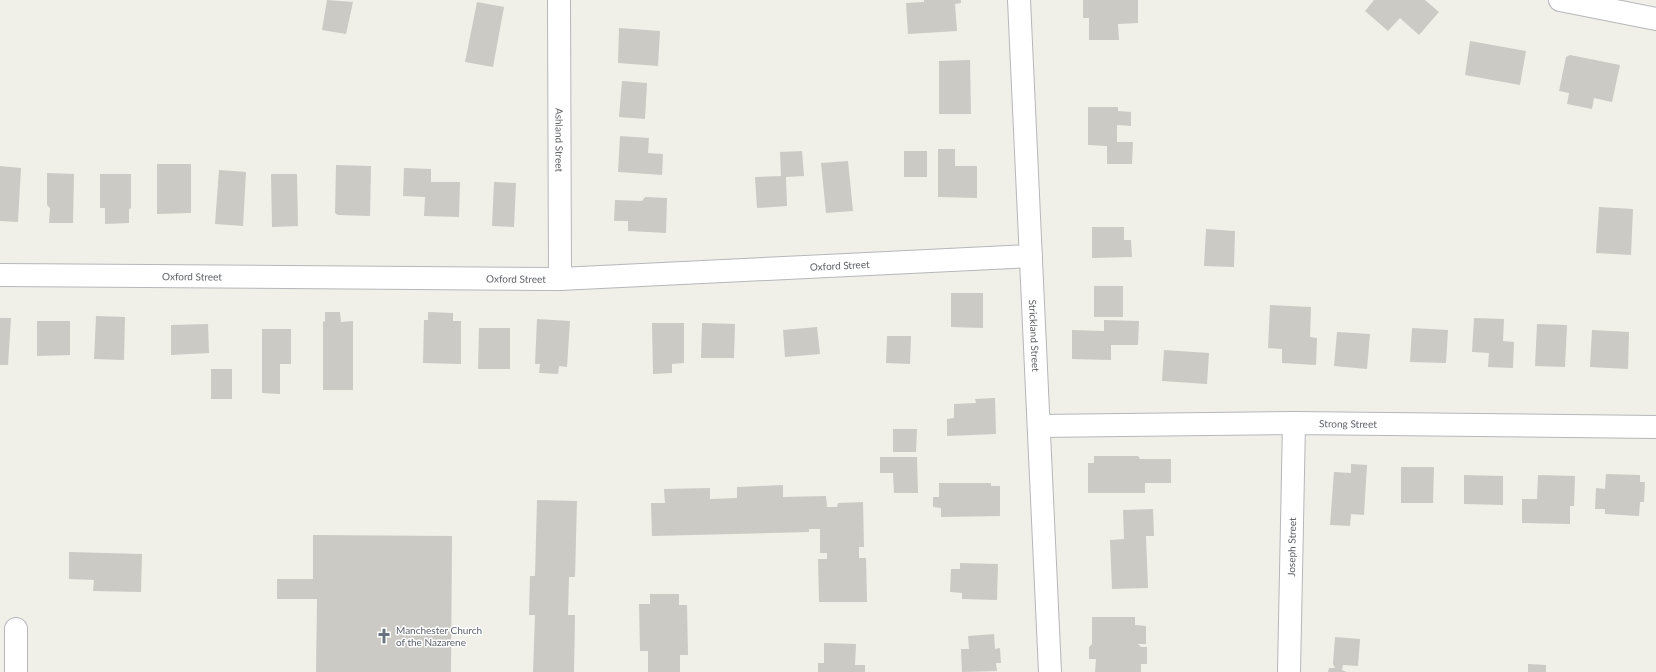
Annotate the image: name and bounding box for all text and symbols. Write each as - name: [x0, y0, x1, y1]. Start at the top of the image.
- street label: Ashland Street: [553, 108, 566, 173]
- street label: Oxford Street: [809, 258, 870, 273]
- street label: Oxford Street: [162, 270, 222, 283]
- street label: Oxford Street: [486, 272, 546, 285]
- street label: Strickland Street: [1027, 299, 1042, 372]
- street label: Strong Street: [1319, 417, 1377, 430]
- street label: Joseph Street: [1285, 517, 1298, 577]
- place label: Manchester Church of the Nazarene: [396, 624, 482, 648]
- church icon: Manchester Church of the Nazarene: [375, 627, 393, 645]

